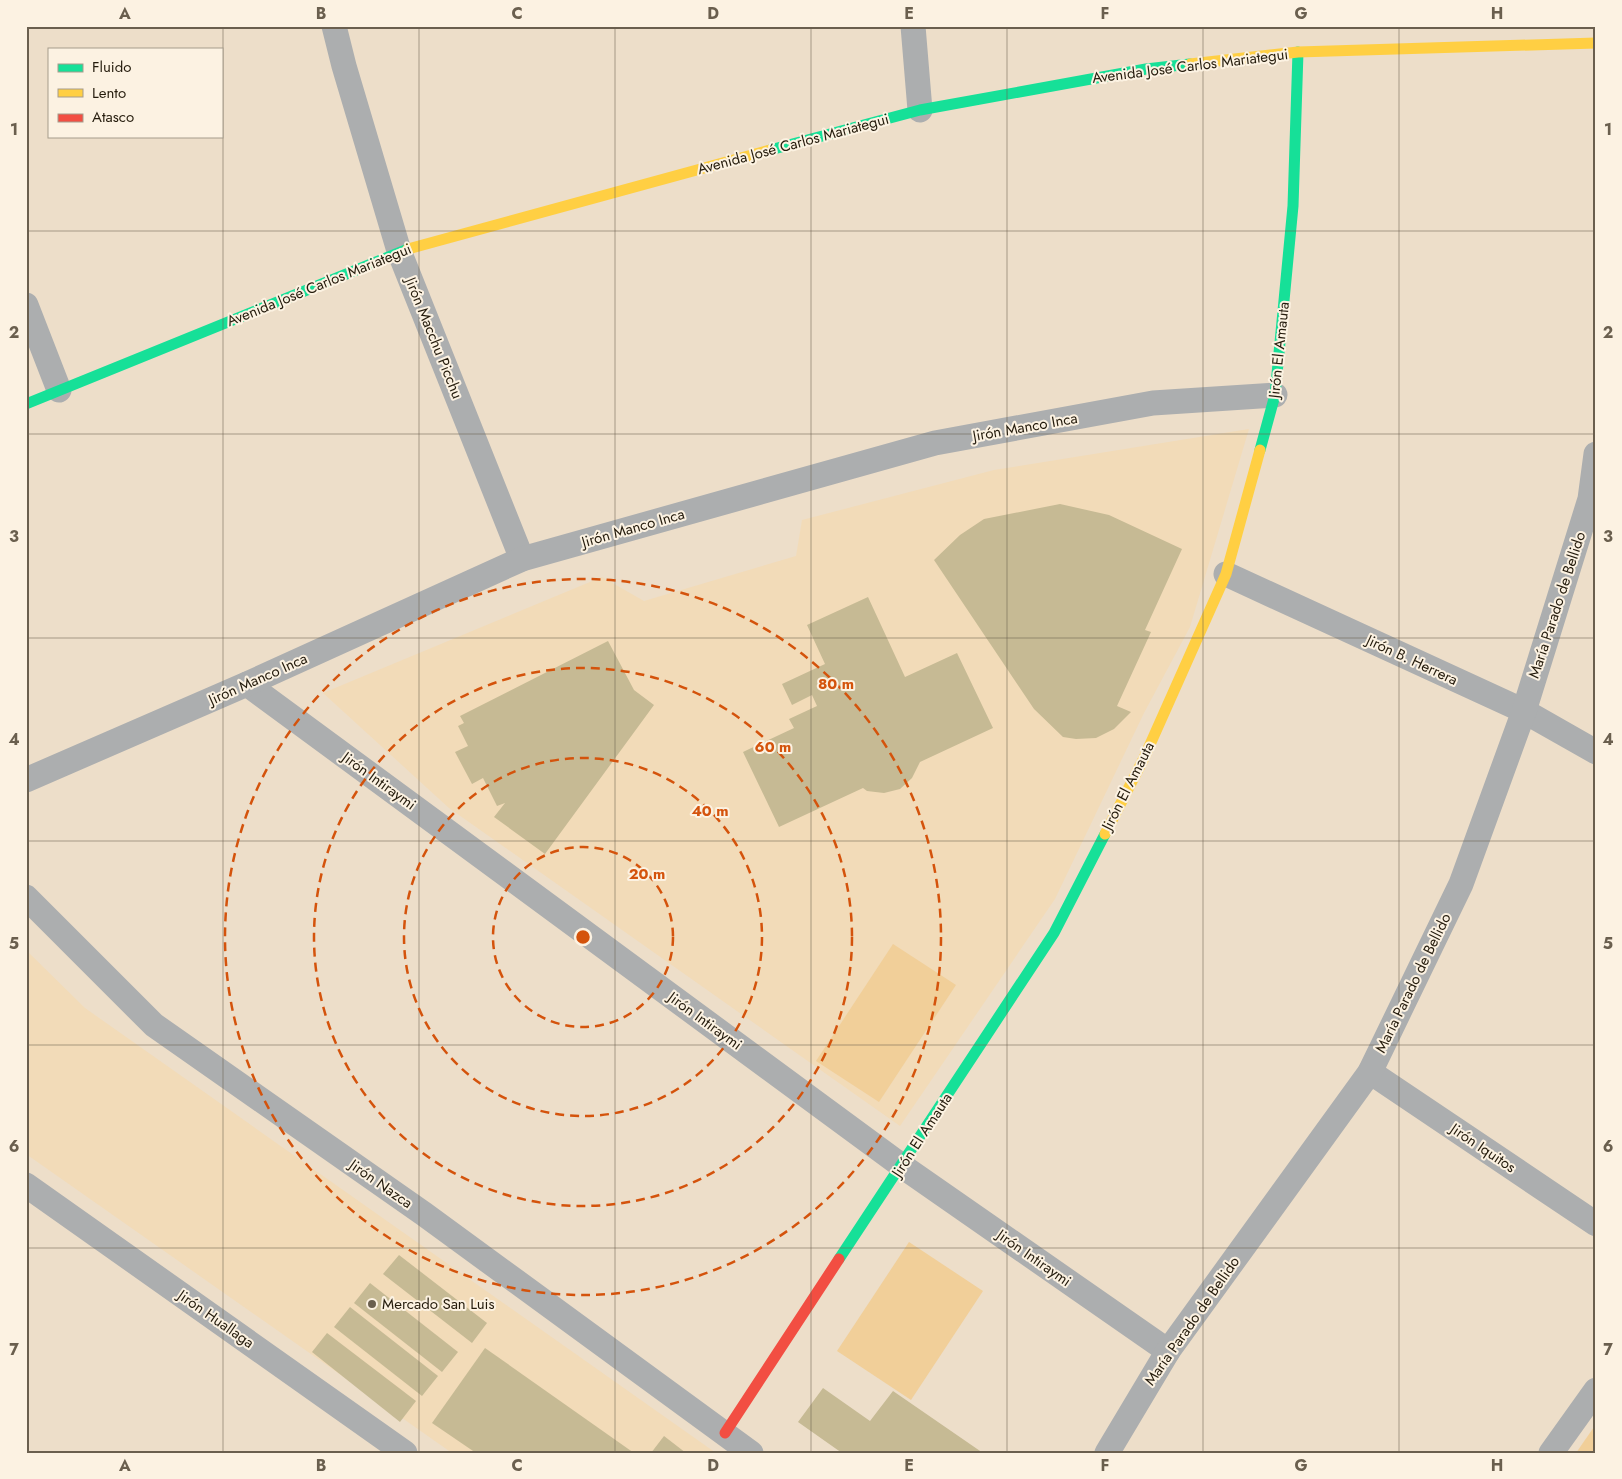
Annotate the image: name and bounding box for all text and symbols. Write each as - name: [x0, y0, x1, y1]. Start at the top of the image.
- text: A: [118, 2, 131, 25]
- text: B: [316, 2, 326, 25]
- text: C: [511, 2, 523, 25]
- text: D: [707, 2, 719, 25]
- text: E: [904, 2, 914, 25]
- text: F: [1101, 2, 1109, 25]
- text: G: [1294, 2, 1308, 25]
- text: H: [1491, 2, 1503, 25]
- street label: Avenida José Carlos Mariategui: [1091, 43, 1289, 89]
- legend: [48, 48, 222, 138]
- text: Fluido: [92, 56, 131, 78]
- text: Lento: [92, 82, 126, 104]
- text: Atasco: [92, 106, 134, 128]
- street label: Avenida José Carlos Mariategui: [695, 108, 891, 180]
- text: 1: [10, 118, 18, 141]
- text: 1: [1604, 118, 1612, 141]
- street label: Avenida José Carlos Mariategui: [223, 238, 415, 332]
- street label: Jirón Macchu Picchu: [399, 272, 468, 402]
- street label: Jirón El Amauta: [1263, 301, 1295, 401]
- text: 2: [9, 321, 19, 344]
- text: 2: [1603, 321, 1613, 344]
- street label: Jirón Manco Inca: [969, 407, 1079, 447]
- street label: Jirón Manco Inca: [577, 503, 687, 554]
- text: 3: [9, 525, 19, 548]
- text: 3: [1603, 525, 1613, 548]
- street label: María Parado de Bellido: [1523, 529, 1591, 681]
- street label: Jirón B. Herrera: [1361, 628, 1461, 691]
- street label: Jirón Manco Inca: [203, 647, 311, 711]
- text: 80 m: [818, 673, 854, 695]
- text: 4: [8, 728, 20, 751]
- text: 4: [1602, 728, 1614, 751]
- text: 60 m: [755, 736, 791, 758]
- street label: Jirón El Amauta: [1095, 738, 1160, 836]
- street label: Jirón Intiraymi: [336, 745, 420, 815]
- text: 40 m: [691, 800, 729, 822]
- text: 20 m: [629, 863, 665, 885]
- street label: María Parado de Bellido: [1370, 909, 1456, 1057]
- centre of rings: [574, 928, 592, 946]
- text: 5: [9, 932, 19, 955]
- text: 5: [1603, 932, 1613, 955]
- street label: Jirón Intiraymi: [662, 985, 746, 1055]
- street label: Jirón El Amauta: [885, 1088, 958, 1183]
- street label: Jirón Iquitos: [1444, 1117, 1520, 1178]
- text: 6: [9, 1135, 19, 1158]
- text: 6: [1603, 1135, 1613, 1158]
- street label: Jirón Nazca: [343, 1153, 417, 1214]
- street label: Jirón Intiraymi: [991, 1223, 1076, 1292]
- street label: María Parado de Bellido: [1139, 1252, 1245, 1390]
- street label: Jirón Huallaga: [172, 1283, 259, 1353]
- place label: Mercado San Luis: [382, 1293, 495, 1315]
- marker: Mercado San Luis: [366, 1298, 378, 1310]
- text: 7: [9, 1338, 19, 1361]
- text: 7: [1603, 1338, 1613, 1361]
- text: A: [118, 1454, 131, 1477]
- text: B: [316, 1454, 326, 1477]
- text: C: [511, 1454, 523, 1477]
- text: D: [707, 1454, 719, 1477]
- text: E: [904, 1454, 914, 1477]
- text: F: [1101, 1454, 1109, 1477]
- text: G: [1294, 1454, 1308, 1477]
- text: H: [1491, 1454, 1503, 1477]

